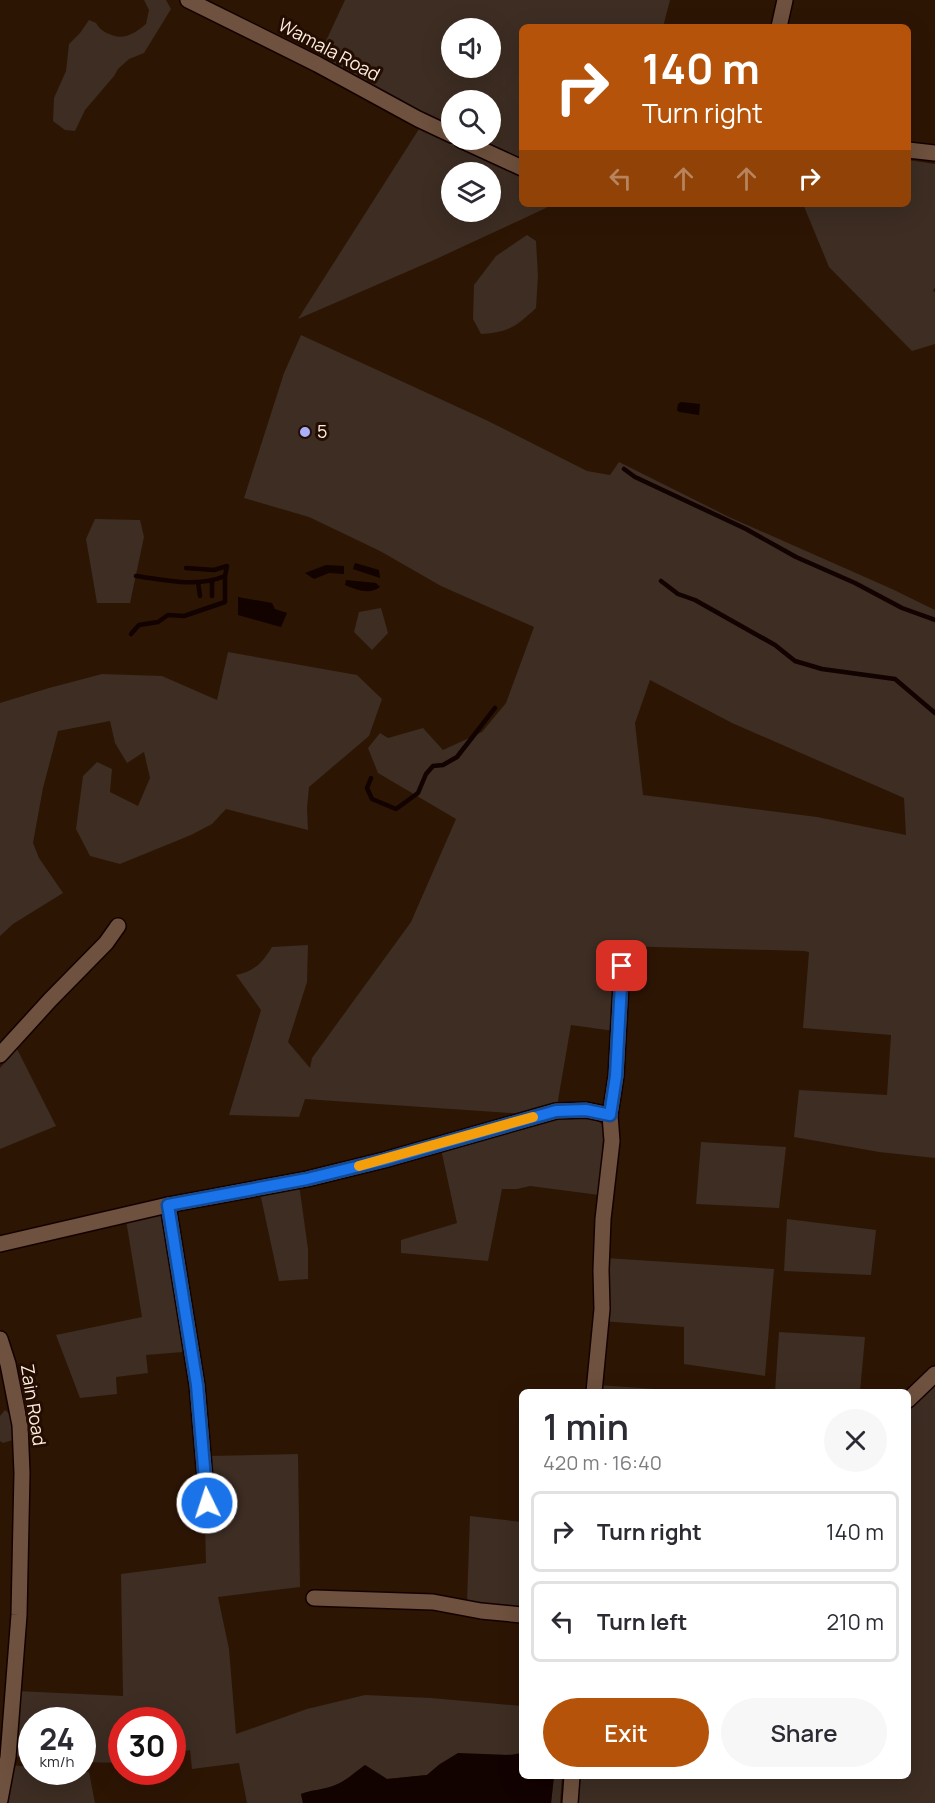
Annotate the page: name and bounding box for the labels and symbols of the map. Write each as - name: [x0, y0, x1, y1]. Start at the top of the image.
- street label: Wamala Road: [274, 12, 384, 86]
- place label: 5: [317, 419, 327, 443]
- marker: 5: [298, 425, 312, 439]
- pin: [596, 940, 647, 991]
- street label: Zain Road: [16, 1362, 52, 1447]
- position arrow: [175, 1471, 239, 1535]
- speed limit sign: 30: [108, 1707, 186, 1785]

